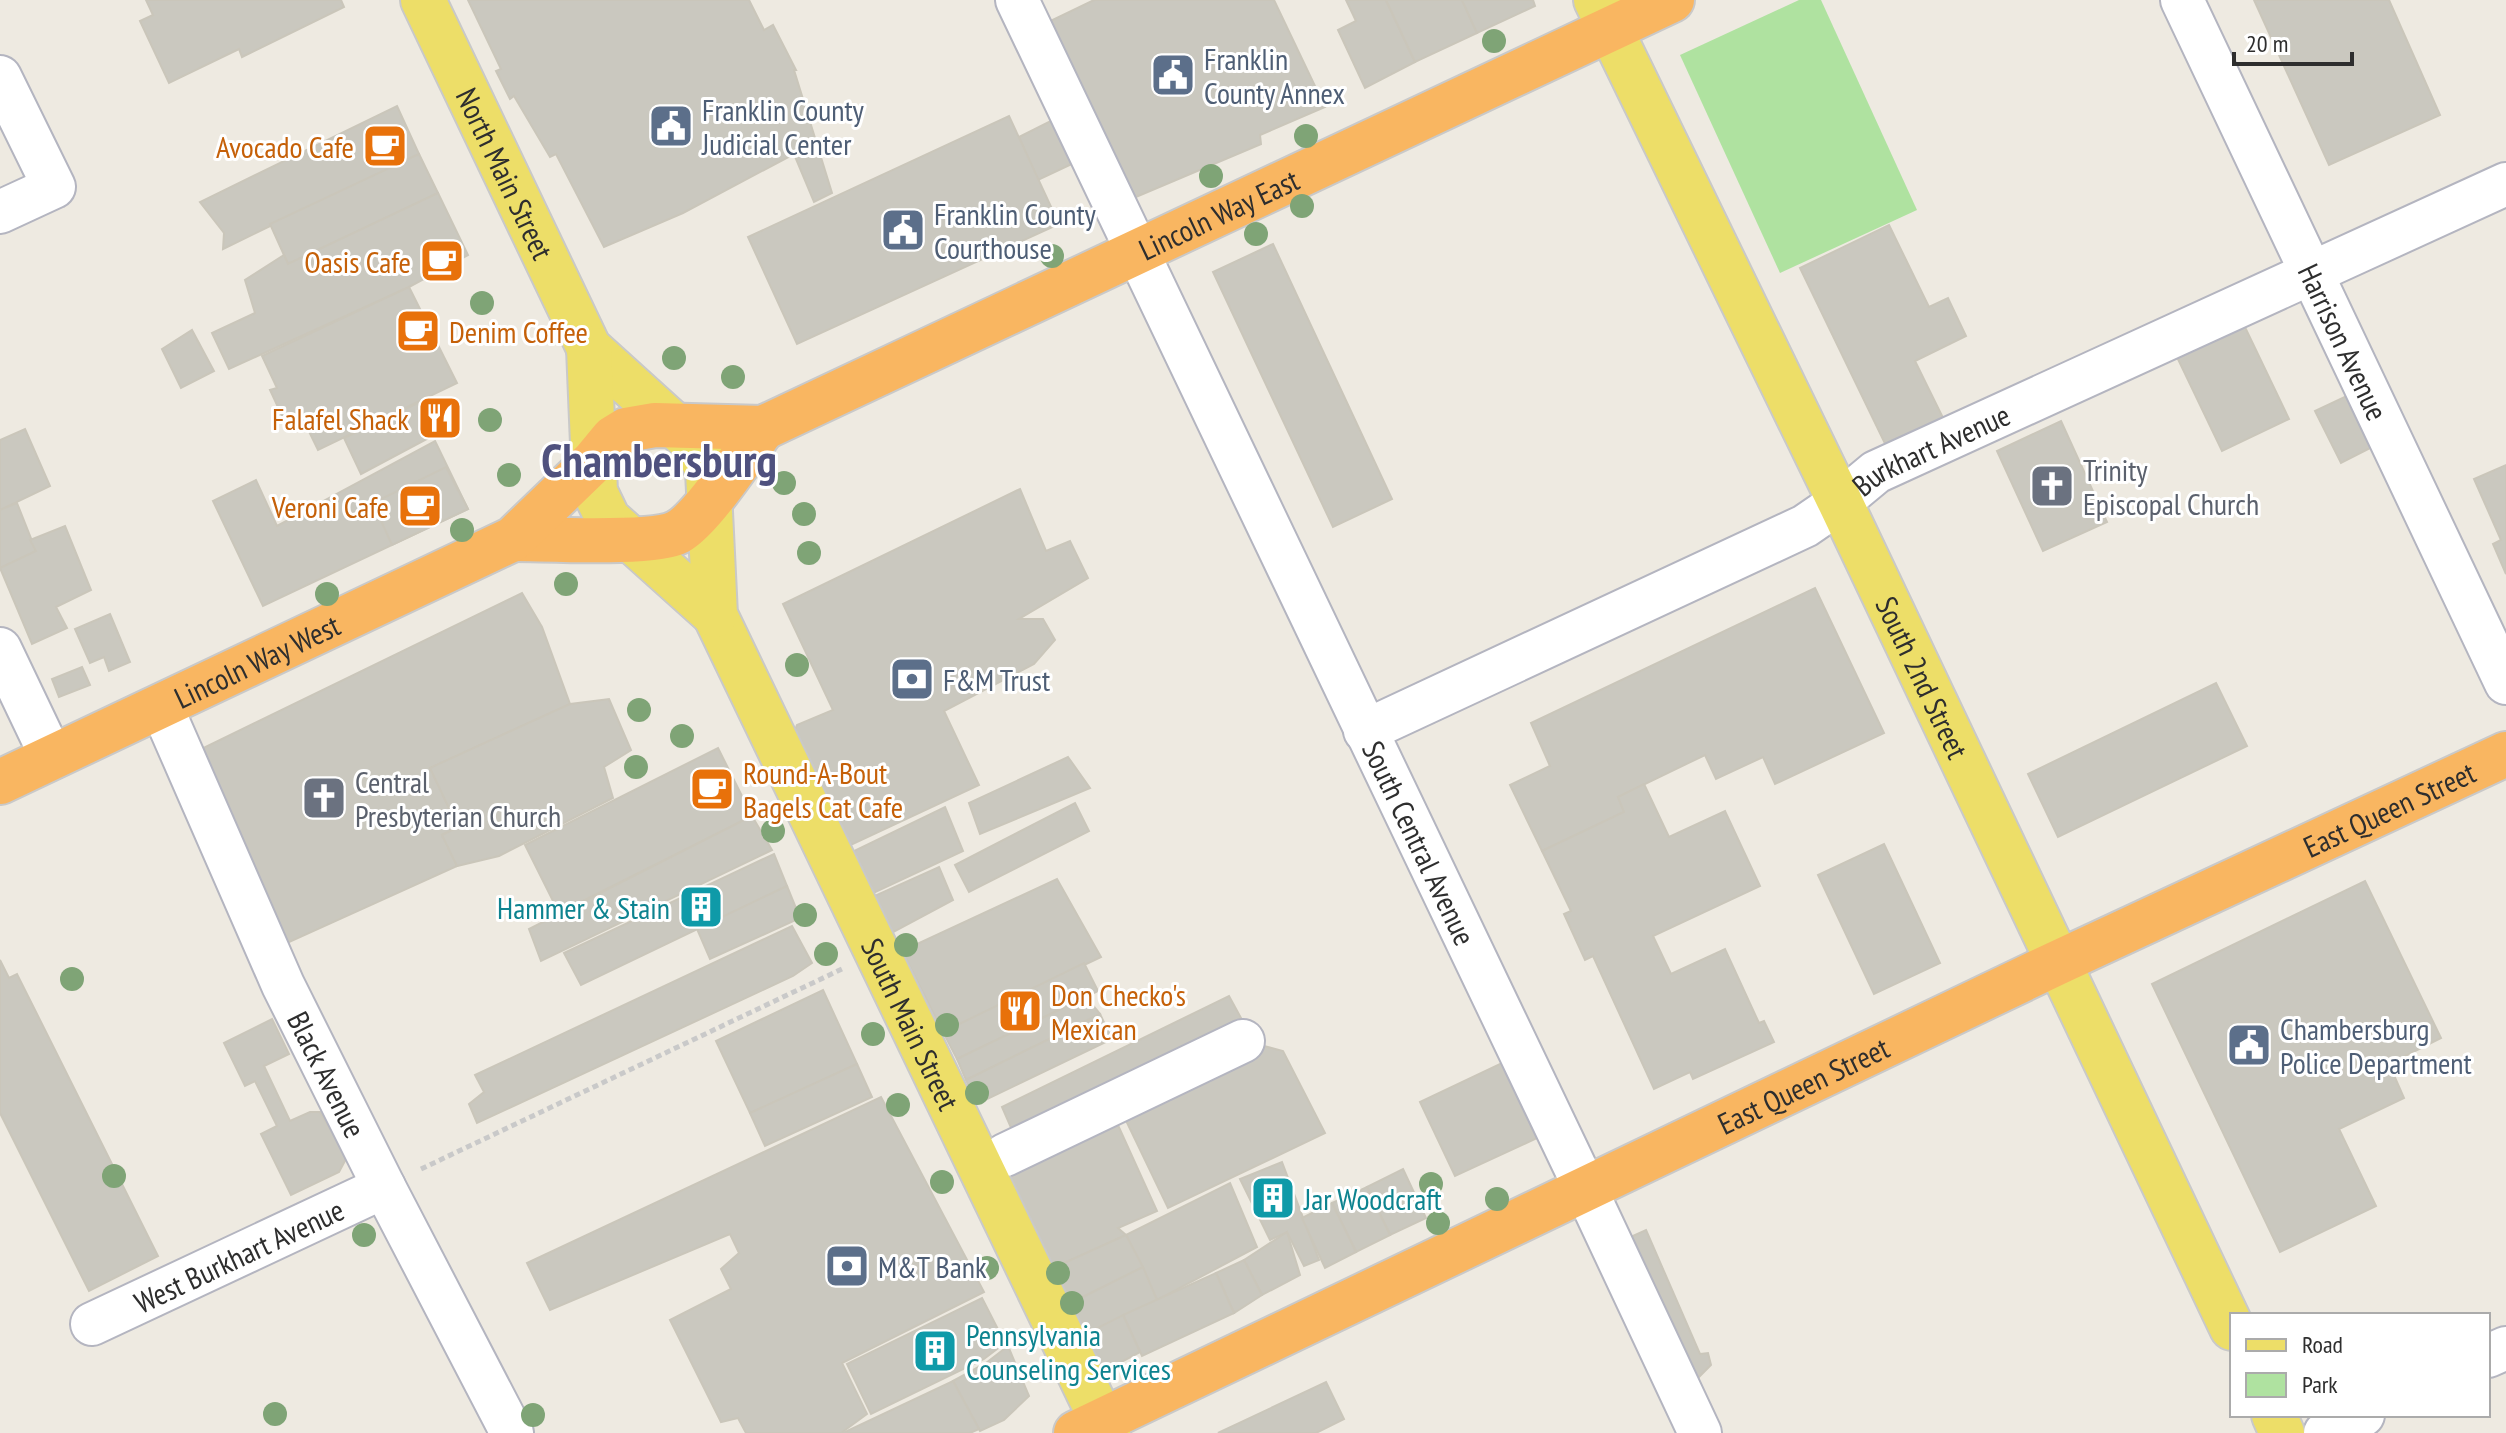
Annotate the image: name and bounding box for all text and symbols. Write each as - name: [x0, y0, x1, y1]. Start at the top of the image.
- scale bar: [2234, 16, 2352, 66]
- text: 20 m: [2246, 28, 2288, 59]
- place label: Franklin County Annex: [1204, 39, 1345, 112]
- public building icon: Franklin County Annex: [1149, 51, 1197, 99]
- street label: North Main Street: [448, 81, 563, 266]
- place label: Franklin County Judicial Center: [701, 90, 865, 163]
- public building icon: Franklin County Judicial Center: [647, 102, 695, 150]
- cafe icon: Avocado Cafe: [361, 122, 409, 170]
- place label: Avocado Cafe: [216, 127, 354, 166]
- street label: Lincoln Way East: [1132, 159, 1305, 268]
- place label: Franklin County Courthouse: [934, 194, 1097, 267]
- public building icon: Franklin County Courthouse: [879, 206, 927, 254]
- cafe icon: Oasis Cafe: [418, 237, 466, 285]
- place label: Oasis Cafe: [304, 242, 411, 281]
- street label: Harrison Avenue: [2290, 257, 2398, 426]
- cafe icon: Denim Coffee: [394, 307, 442, 355]
- place label: Denim Coffee: [449, 312, 588, 351]
- restaurant icon: Falafel Shack: [416, 394, 464, 442]
- street label: Burkhart Avenue: [1843, 394, 2016, 504]
- place label: Falafel Shack: [272, 399, 409, 438]
- district label: Chambersburg: [541, 430, 777, 490]
- place label: Trinity Episcopal Church: [2083, 450, 2259, 523]
- church icon: Trinity Episcopal Church: [2028, 462, 2076, 510]
- cafe icon: Veroni Cafe: [396, 482, 444, 530]
- place label: Veroni Cafe: [271, 487, 389, 526]
- street label: South 2nd Street: [1868, 590, 1979, 765]
- street label: Lincoln Way West: [168, 604, 346, 716]
- bank icon: F&M Trust: [888, 655, 936, 703]
- place label: F&M Trust: [943, 660, 1051, 699]
- street label: South Central Avenue: [1354, 734, 1485, 951]
- street label: East Queen Street: [2297, 751, 2482, 865]
- place label: Round-A-Bout Bagels Cat Cafe: [743, 753, 903, 826]
- place label: Central Presbyterian Church: [355, 762, 561, 835]
- cafe icon: Round-A-Bout Bagels Cat Cafe: [688, 765, 736, 813]
- church icon: Central Presbyterian Church: [300, 774, 348, 822]
- building icon: Hammer & Stain: [677, 883, 725, 931]
- place label: Hammer & Stain: [497, 888, 670, 927]
- street label: South Main Street: [853, 931, 969, 1117]
- place label: Don Checko's Mexican: [1051, 975, 1186, 1048]
- restaurant icon: Don Checko's Mexican: [996, 987, 1044, 1035]
- street label: Black Avenue: [280, 1004, 375, 1144]
- place label: Chambersburg Police Department: [2280, 1009, 2473, 1082]
- public building icon: Chambersburg Police Department: [2225, 1021, 2273, 1069]
- street label: East Queen Street: [1711, 1027, 1896, 1142]
- building icon: Jar Woodcraft: [1249, 1174, 1297, 1222]
- place label: Jar Woodcraft: [1303, 1179, 1443, 1218]
- street label: West Burkhart Avenue: [128, 1189, 350, 1321]
- bank icon: M&T Bank: [823, 1242, 871, 1290]
- place label: M&T Bank: [878, 1247, 987, 1286]
- legend: [2230, 1313, 2490, 1417]
- place label: Pennsylvania Counseling Services: [966, 1315, 1171, 1388]
- building icon: Pennsylvania Counseling Services: [911, 1327, 959, 1375]
- text: Road: [2302, 1329, 2343, 1360]
- text: Park: [2302, 1369, 2338, 1400]

